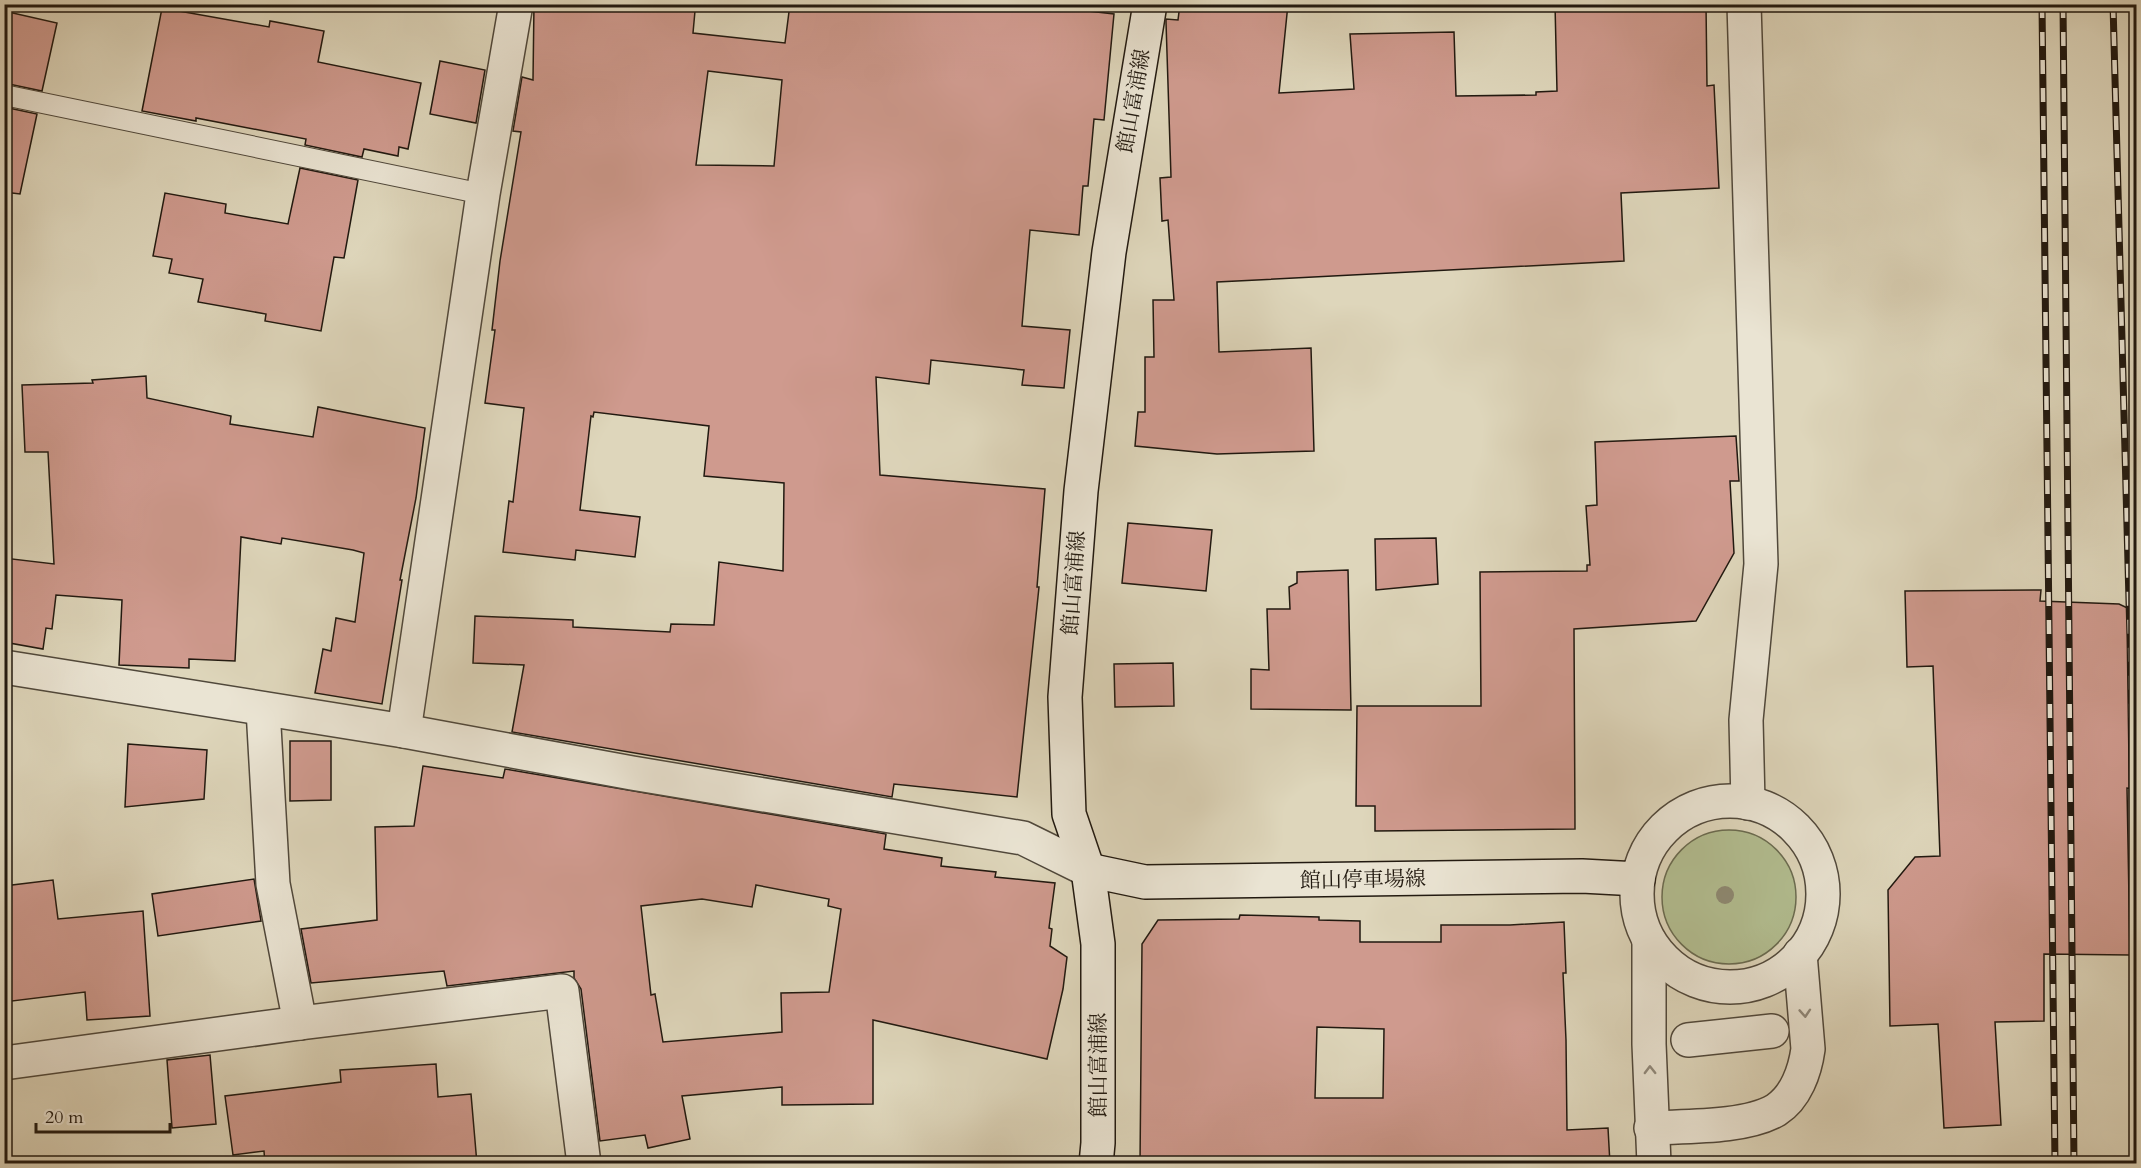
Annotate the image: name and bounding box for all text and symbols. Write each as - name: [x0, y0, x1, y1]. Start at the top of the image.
- street label: 館山富浦線: [1111, 47, 1157, 155]
- street label: 館山富浦線: [1056, 530, 1092, 636]
- street label: 館山停車場線: [1300, 864, 1426, 896]
- one-way arrow: [1798, 1008, 1811, 1017]
- street label: 館山富浦線: [1084, 1013, 1113, 1118]
- one-way arrow: [1643, 1065, 1656, 1074]
- scale bar: [36, 1096, 170, 1134]
- text: 20 m: [45, 1105, 84, 1130]

